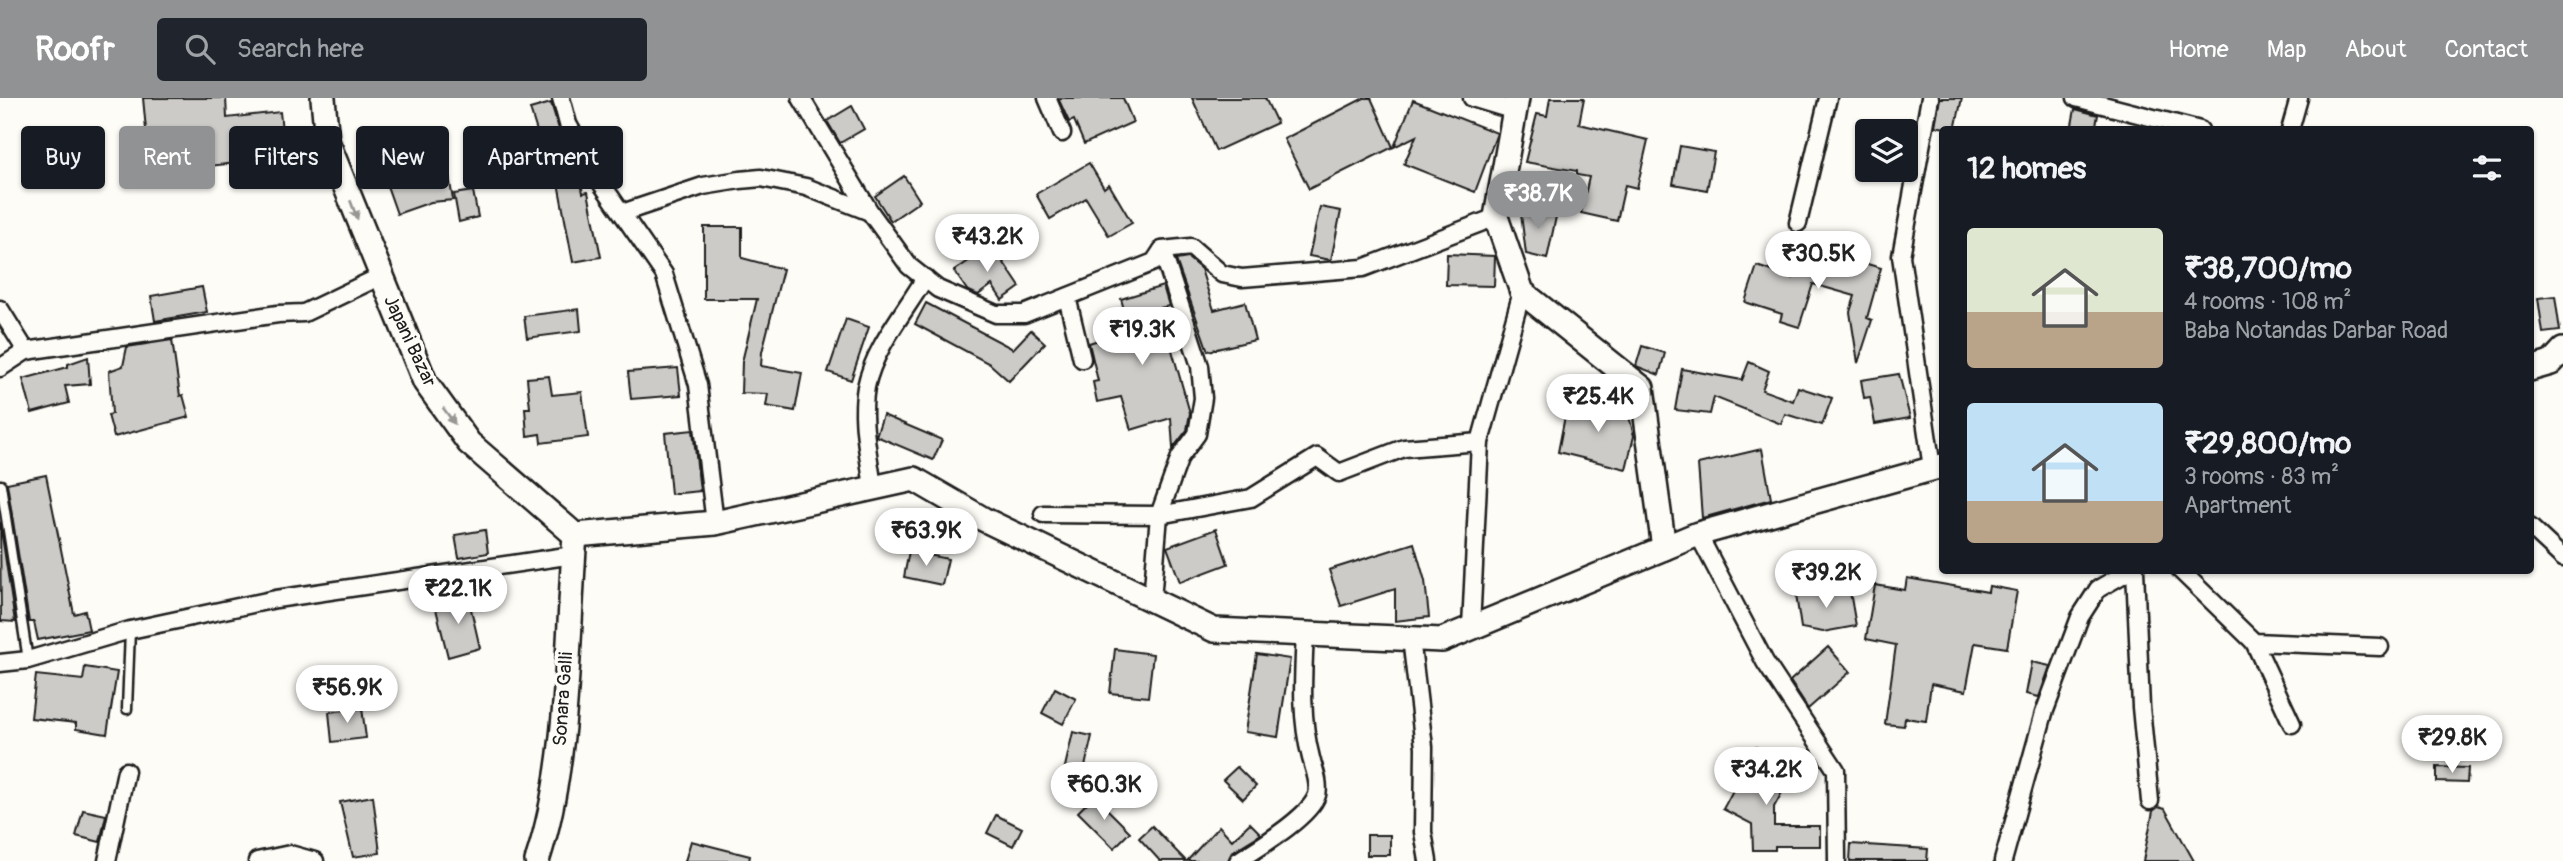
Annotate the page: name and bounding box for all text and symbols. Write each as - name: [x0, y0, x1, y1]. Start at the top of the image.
- search box: [157, 18, 647, 81]
- text: Roofr: [35, 29, 115, 70]
- icon: search: [181, 30, 219, 68]
- text: Search here: [237, 33, 364, 65]
- text: Home: [2168, 35, 2229, 64]
- text: Map: [2267, 35, 2307, 64]
- text: About: [2345, 35, 2407, 64]
- text: Contact: [2445, 35, 2528, 64]
- map controls: [1855, 119, 1918, 182]
- button: layers: [1855, 119, 1918, 182]
- chip: Buy: [21, 126, 105, 189]
- chip: Rent: [119, 126, 215, 189]
- chip: Filters: [229, 126, 342, 189]
- chip: New: [356, 126, 449, 189]
- chip: Apartment: [463, 126, 623, 189]
- icon: filters: [2468, 149, 2506, 187]
- text: 12 homes: [1967, 150, 2086, 187]
- pin: ₹38.7K: [1481, 172, 1595, 231]
- text: ₹38.7K: [1503, 179, 1573, 208]
- one-way arrow: [349, 200, 360, 221]
- pin: ₹43.2K: [930, 214, 1044, 274]
- text: ₹43.2K: [951, 222, 1023, 251]
- pin: ₹30.5K: [1761, 232, 1875, 291]
- text: ₹30.5K: [1781, 239, 1855, 268]
- text: ₹38,700/mo: [2184, 250, 2352, 287]
- icon: home: [2023, 256, 2107, 340]
- text: 4 rooms · 108 m²: [2184, 287, 2351, 316]
- street label: Japani Bazar: [378, 291, 442, 391]
- pin: ₹19.3K: [1085, 308, 1199, 367]
- text: ₹19.3K: [1109, 315, 1175, 344]
- text: Baba Notandas Darbar Road: [2184, 316, 2448, 345]
- pin: ₹25.4K: [1541, 374, 1655, 434]
- text: ₹25.4K: [1562, 382, 1634, 411]
- one-way arrow: [442, 407, 456, 425]
- text: ₹29,800/mo: [2184, 425, 2351, 462]
- icon: home: [2023, 431, 2107, 515]
- text: 3 rooms · 83 m²: [2184, 462, 2339, 491]
- text: Apartment: [2184, 491, 2291, 520]
- pin: ₹63.9K: [869, 508, 983, 568]
- text: ₹63.9K: [891, 516, 961, 545]
- pin: ₹39.2K: [1769, 550, 1883, 610]
- text: ₹39.2K: [1791, 558, 1861, 587]
- pin: ₹22.1K: [401, 566, 515, 626]
- text: ₹22.1K: [424, 574, 492, 603]
- street label: Sonara Galli: [548, 651, 578, 747]
- pin: ₹56.9K: [290, 666, 404, 725]
- text: ₹56.9K: [312, 673, 382, 702]
- pin: ₹29.8K: [2395, 716, 2509, 775]
- text: ₹29.8K: [2418, 723, 2487, 752]
- pin: ₹34.2K: [1709, 748, 1823, 807]
- text: ₹34.2K: [1730, 755, 1802, 784]
- pin: ₹60.3K: [1047, 762, 1161, 822]
- text: ₹60.3K: [1067, 770, 1141, 799]

